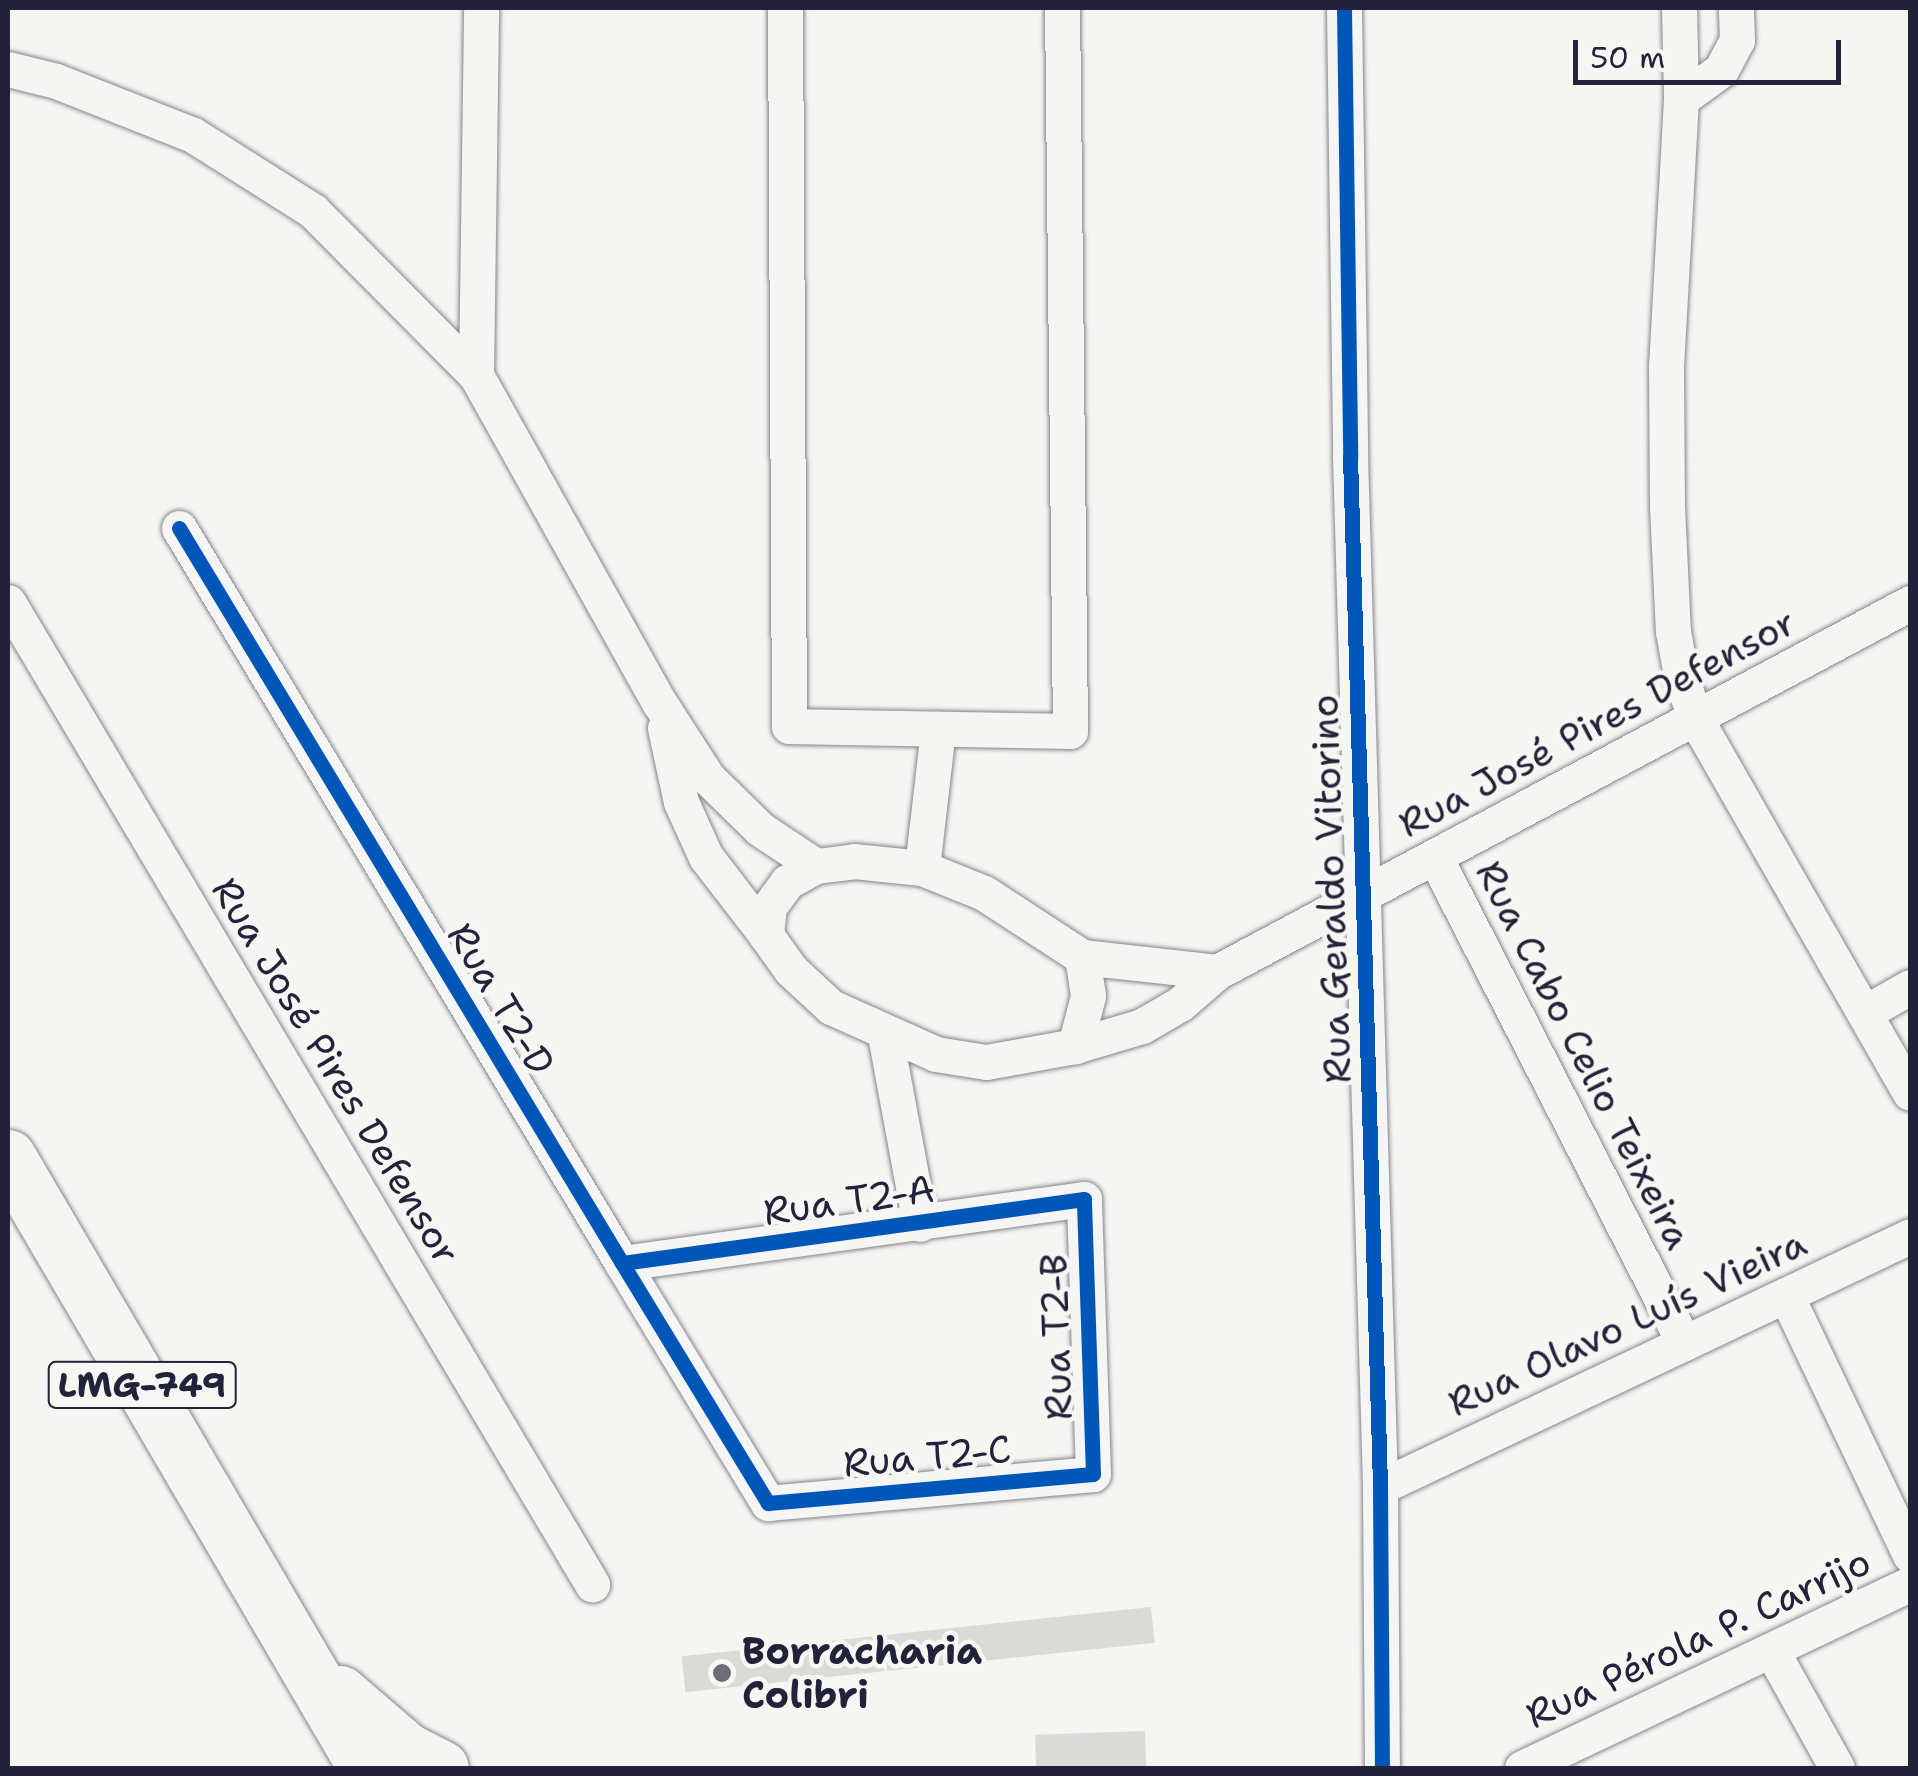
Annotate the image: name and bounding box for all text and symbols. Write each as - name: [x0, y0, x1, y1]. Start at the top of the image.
- scale bar: [1578, 20, 1846, 82]
- text: 50 m: [1590, 37, 1665, 78]
- street label: Rua José Pires Defensor: [1391, 599, 1803, 847]
- street label: Rua Geraldo Vitorino: [1301, 694, 1361, 1084]
- street label: Rua Cabo Celio Teixeira: [1466, 853, 1702, 1257]
- street label: Rua José Pires Defensor: [202, 870, 470, 1272]
- street label: Rua T2-D: [438, 915, 564, 1083]
- street label: Rua T2-A: [761, 1165, 937, 1235]
- street label: Rua Olavo Luís Vieira: [1441, 1220, 1813, 1426]
- street label: Rua T2-B: [1030, 1253, 1082, 1421]
- road number: LMG-749: [47, 1355, 237, 1415]
- street label: Rua T2-C: [841, 1426, 1013, 1486]
- street label: Rua Pérola P. Carrijo: [1519, 1538, 1877, 1738]
- place label: Borracharia Colibri: [742, 1628, 982, 1718]
- marker: Borracharia Colibri: [711, 1662, 733, 1684]

